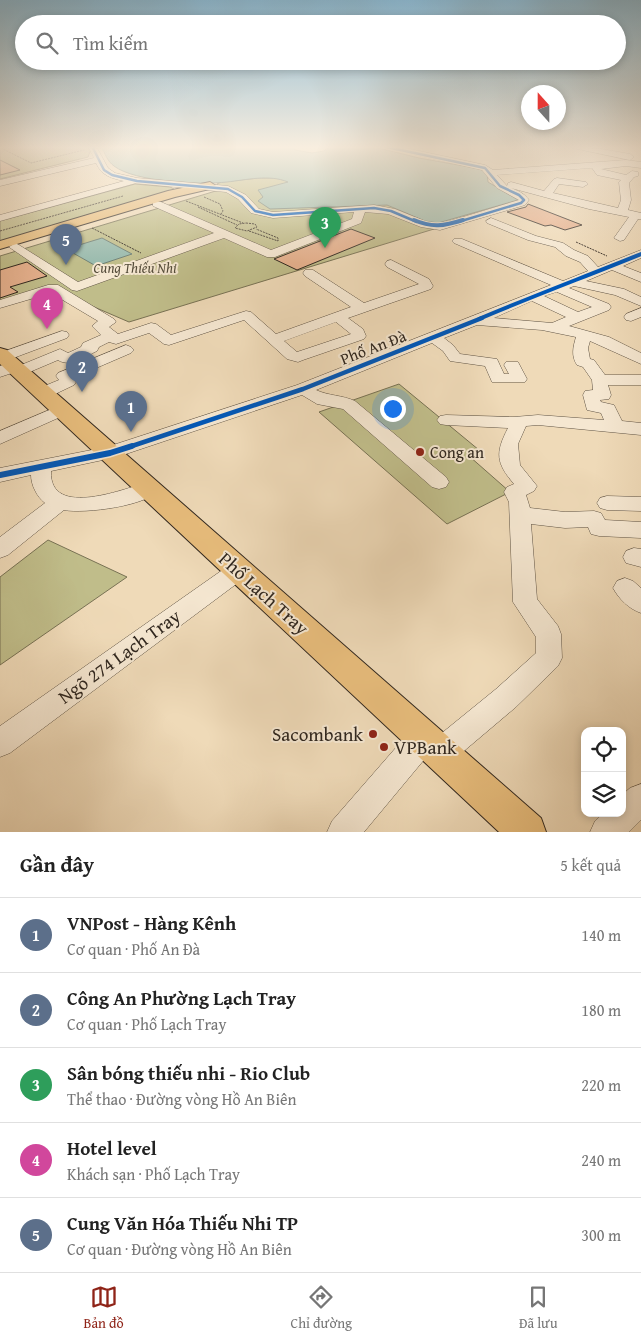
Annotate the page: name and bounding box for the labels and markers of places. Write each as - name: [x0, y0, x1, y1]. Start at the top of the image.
- pin: 3: [309, 207, 341, 248]
- pin: 5: [50, 224, 82, 265]
- pin: 4: [31, 288, 63, 329]
- pin: 2: [66, 351, 98, 392]
- pin: 1: [115, 391, 147, 432]
- place label: Cong an: [430, 440, 484, 464]
- marker: Cong an: [414, 446, 426, 458]
- place label: Sacombank: [272, 720, 363, 748]
- marker: Sacombank: [367, 728, 379, 740]
- place label: VPBank: [394, 733, 457, 761]
- marker: VPBank: [378, 741, 390, 753]

